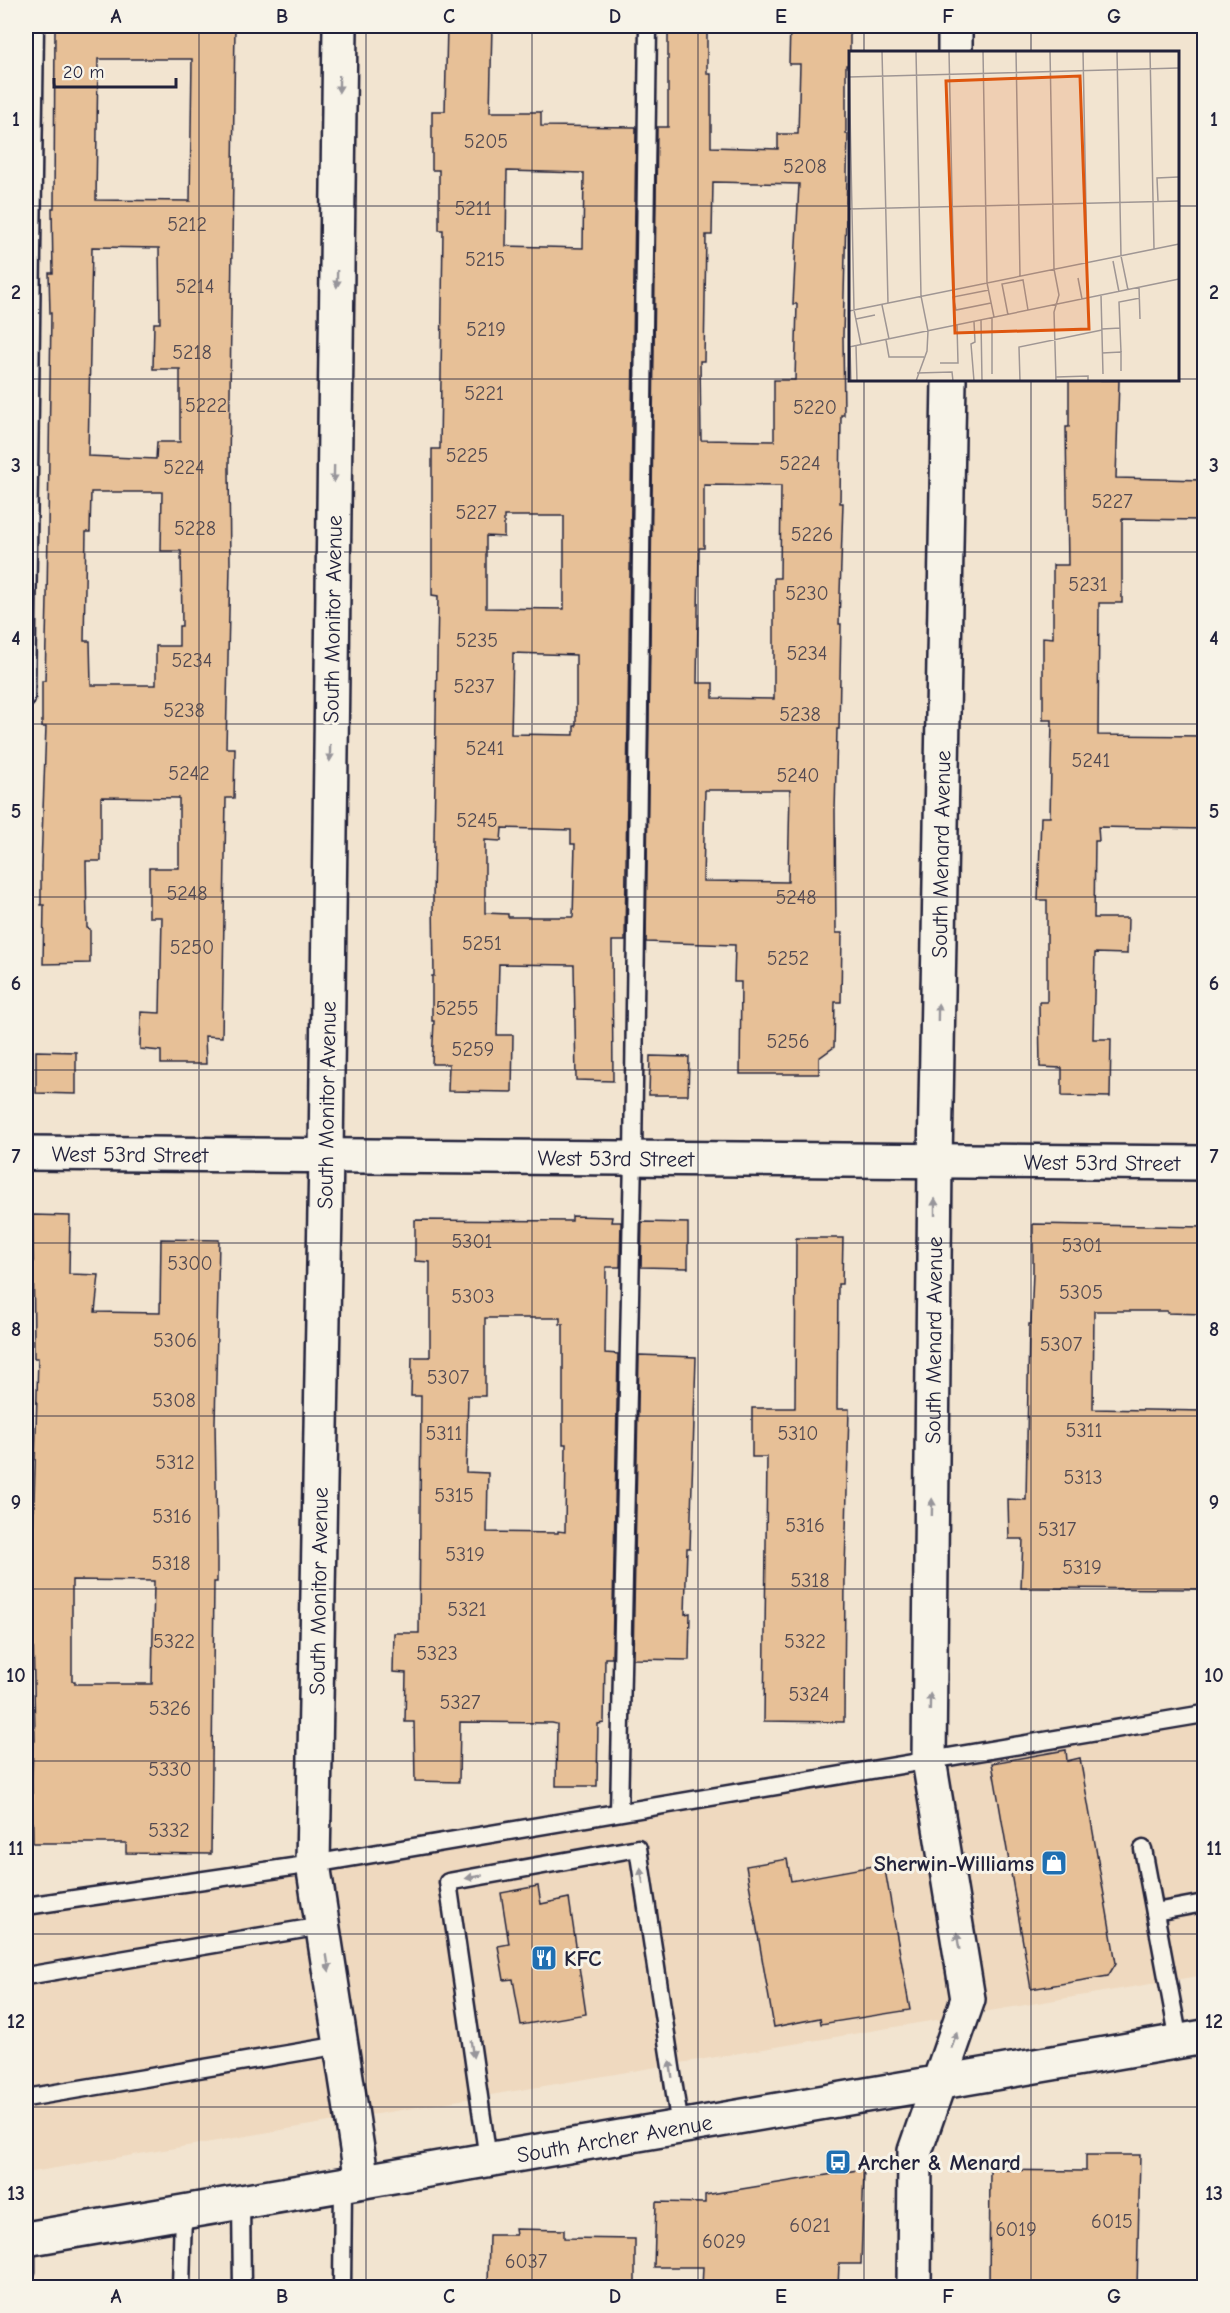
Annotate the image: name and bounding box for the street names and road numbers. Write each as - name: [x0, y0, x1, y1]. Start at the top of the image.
- street label: South Monitor Avenue: [318, 515, 348, 723]
- street label: South Menard Avenue: [927, 750, 956, 958]
- street label: South Monitor Avenue: [312, 1001, 342, 1209]
- street label: West 53rd Street: [52, 1141, 209, 1169]
- street label: West 53rd Street: [537, 1145, 695, 1173]
- street label: West 53rd Street: [1023, 1149, 1181, 1177]
- street label: South Menard Avenue: [920, 1236, 948, 1444]
- street label: South Monitor Avenue: [304, 1487, 334, 1695]
- street label: South Archer Avenue: [515, 2110, 714, 2169]

